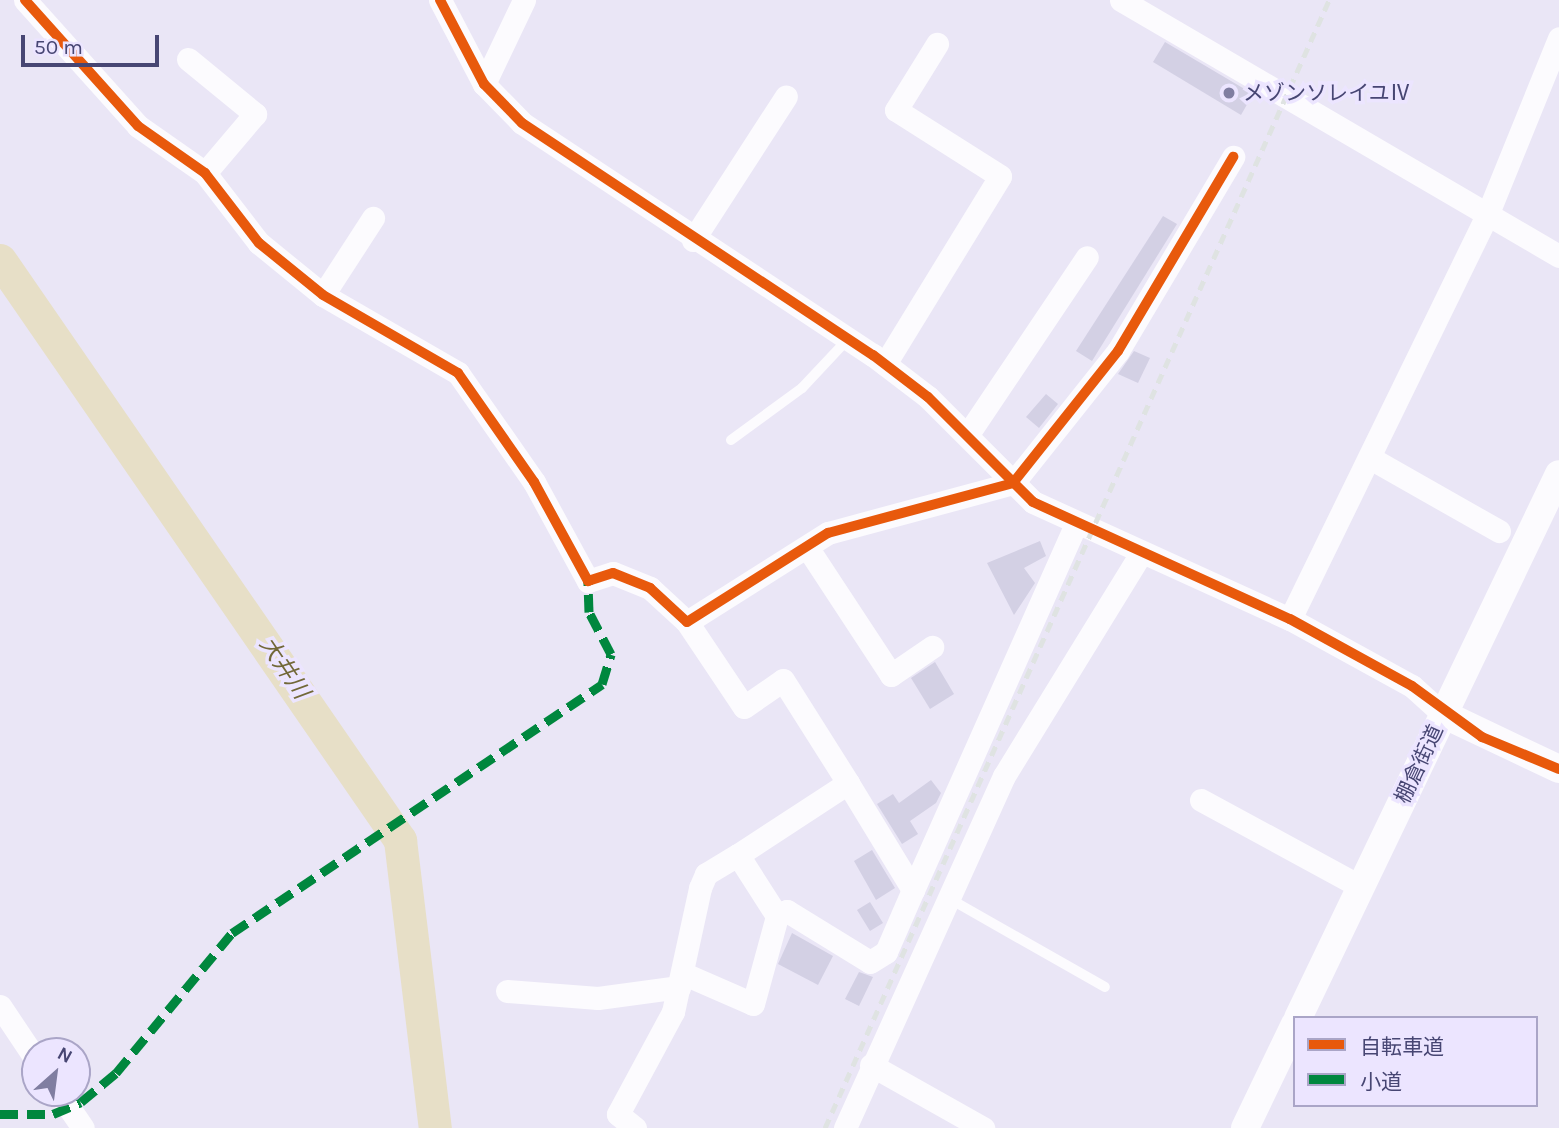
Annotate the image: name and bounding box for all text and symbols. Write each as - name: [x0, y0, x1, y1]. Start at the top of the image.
- scale bar: [24, 21, 163, 65]
- text: 50 m: [34, 35, 83, 59]
- place label: メゾンソレイユⅣ: [1243, 80, 1411, 106]
- marker: メゾンソレイユⅣ: [1221, 85, 1237, 101]
- water label: 大井川: [253, 632, 315, 704]
- street label: 棚倉街道: [1390, 721, 1448, 807]
- legend: [1293, 1016, 1538, 1107]
- text: 自転車道: [1360, 1035, 1444, 1059]
- north arrow: [21, 1037, 91, 1107]
- text: N: [54, 1042, 76, 1068]
- text: 小道: [1360, 1070, 1402, 1094]

